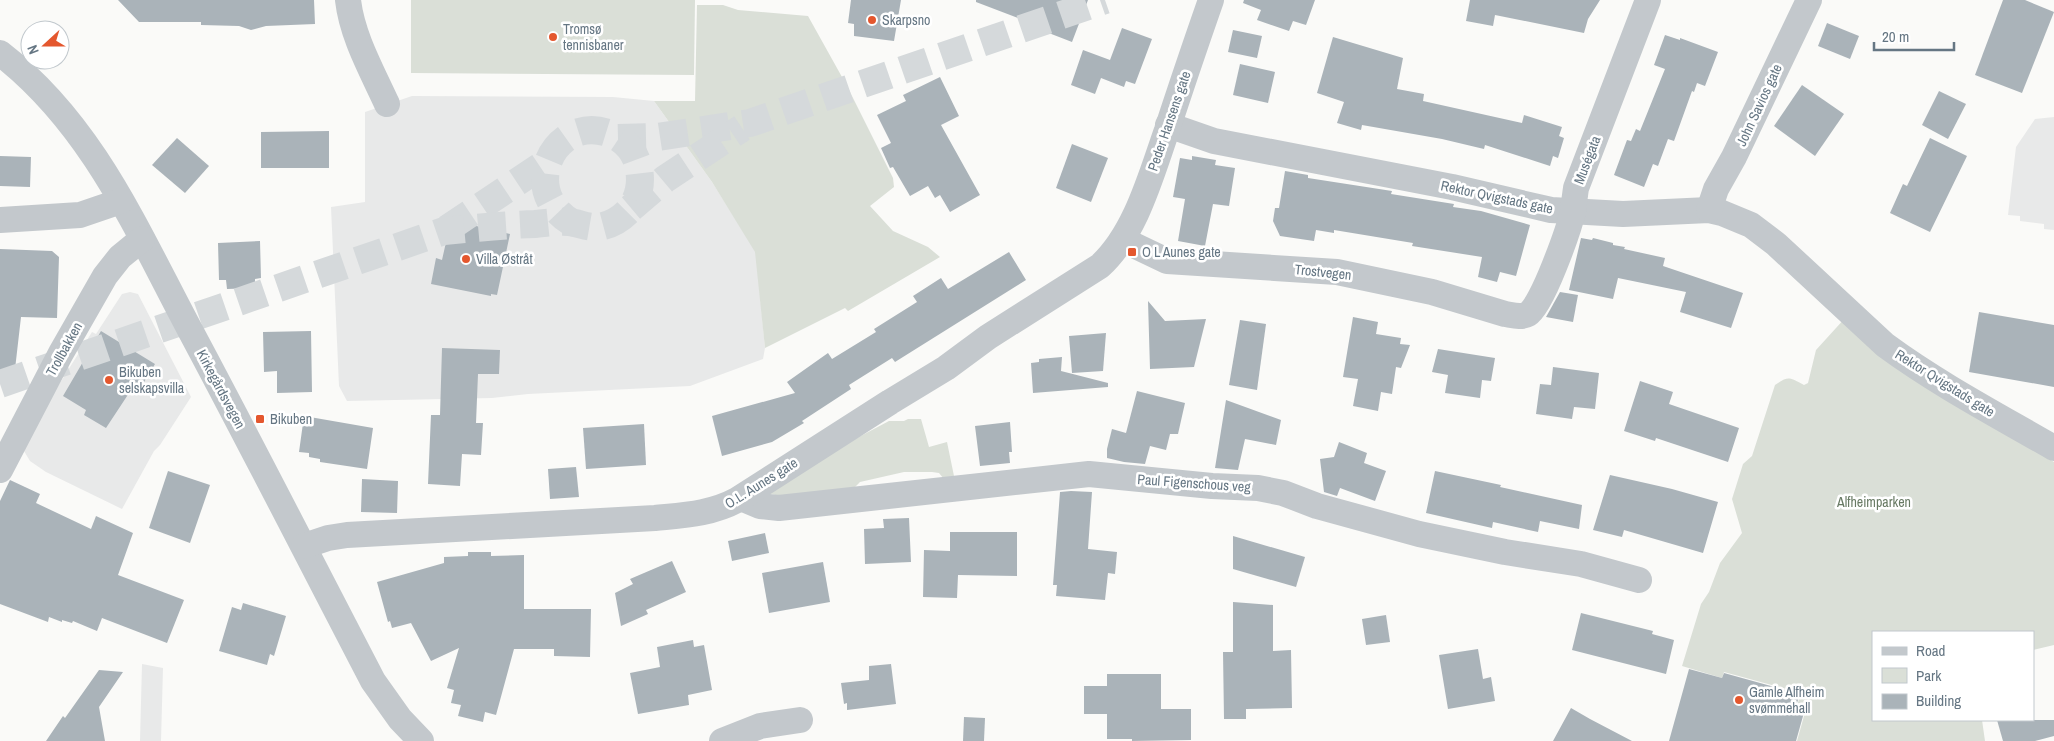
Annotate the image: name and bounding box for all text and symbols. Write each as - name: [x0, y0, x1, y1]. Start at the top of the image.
- place label: Skarpsno: [882, 11, 931, 29]
- marker: Skarpsno: [866, 14, 878, 26]
- north arrow: [20, 20, 70, 70]
- place label: Tromsø tennisbaner: [563, 20, 624, 54]
- scale bar: [1874, 20, 1954, 52]
- text: 20 m: [1882, 26, 1909, 47]
- marker: Tromsø tennisbaner: [547, 31, 559, 43]
- text: N: [23, 43, 43, 57]
- street label: John Savios gate: [1732, 61, 1786, 149]
- street label: Peder Hansens gate: [1143, 69, 1195, 173]
- street label: Muségata: [1570, 133, 1605, 187]
- street label: Rektor Qvigstads gate: [1439, 176, 1555, 218]
- place label: O L Aunes gate: [1142, 243, 1221, 261]
- marker: O L Aunes gate: [1126, 246, 1138, 258]
- place label: Villa Østråt: [476, 250, 533, 268]
- marker: Villa Østråt: [460, 253, 472, 265]
- street label: Trostvegen: [1294, 260, 1352, 284]
- street label: Trollbakken: [42, 319, 86, 379]
- street label: Rektor Qvigstads gate: [1892, 345, 1998, 421]
- street label: Kirkegårdsvegen: [193, 346, 249, 432]
- place label: Bikuben selskapsvilla: [119, 363, 185, 397]
- marker: Bikuben selskapsvilla: [103, 374, 115, 386]
- place label: Bikuben: [270, 410, 312, 428]
- marker: Bikuben: [254, 413, 266, 425]
- street label: O.L. Aunes gate: [721, 454, 801, 512]
- street label: Paul Figenschous veg: [1137, 470, 1252, 496]
- park label: Alfheimparken: [1836, 493, 1911, 511]
- legend: [1872, 631, 2034, 721]
- text: Road: [1916, 640, 1945, 661]
- text: Park: [1916, 665, 1942, 686]
- place label: Gamle Alfheim svømmehall: [1749, 683, 1824, 717]
- text: Building: [1916, 690, 1961, 711]
- marker: Gamle Alfheim svømmehall: [1733, 694, 1745, 706]

